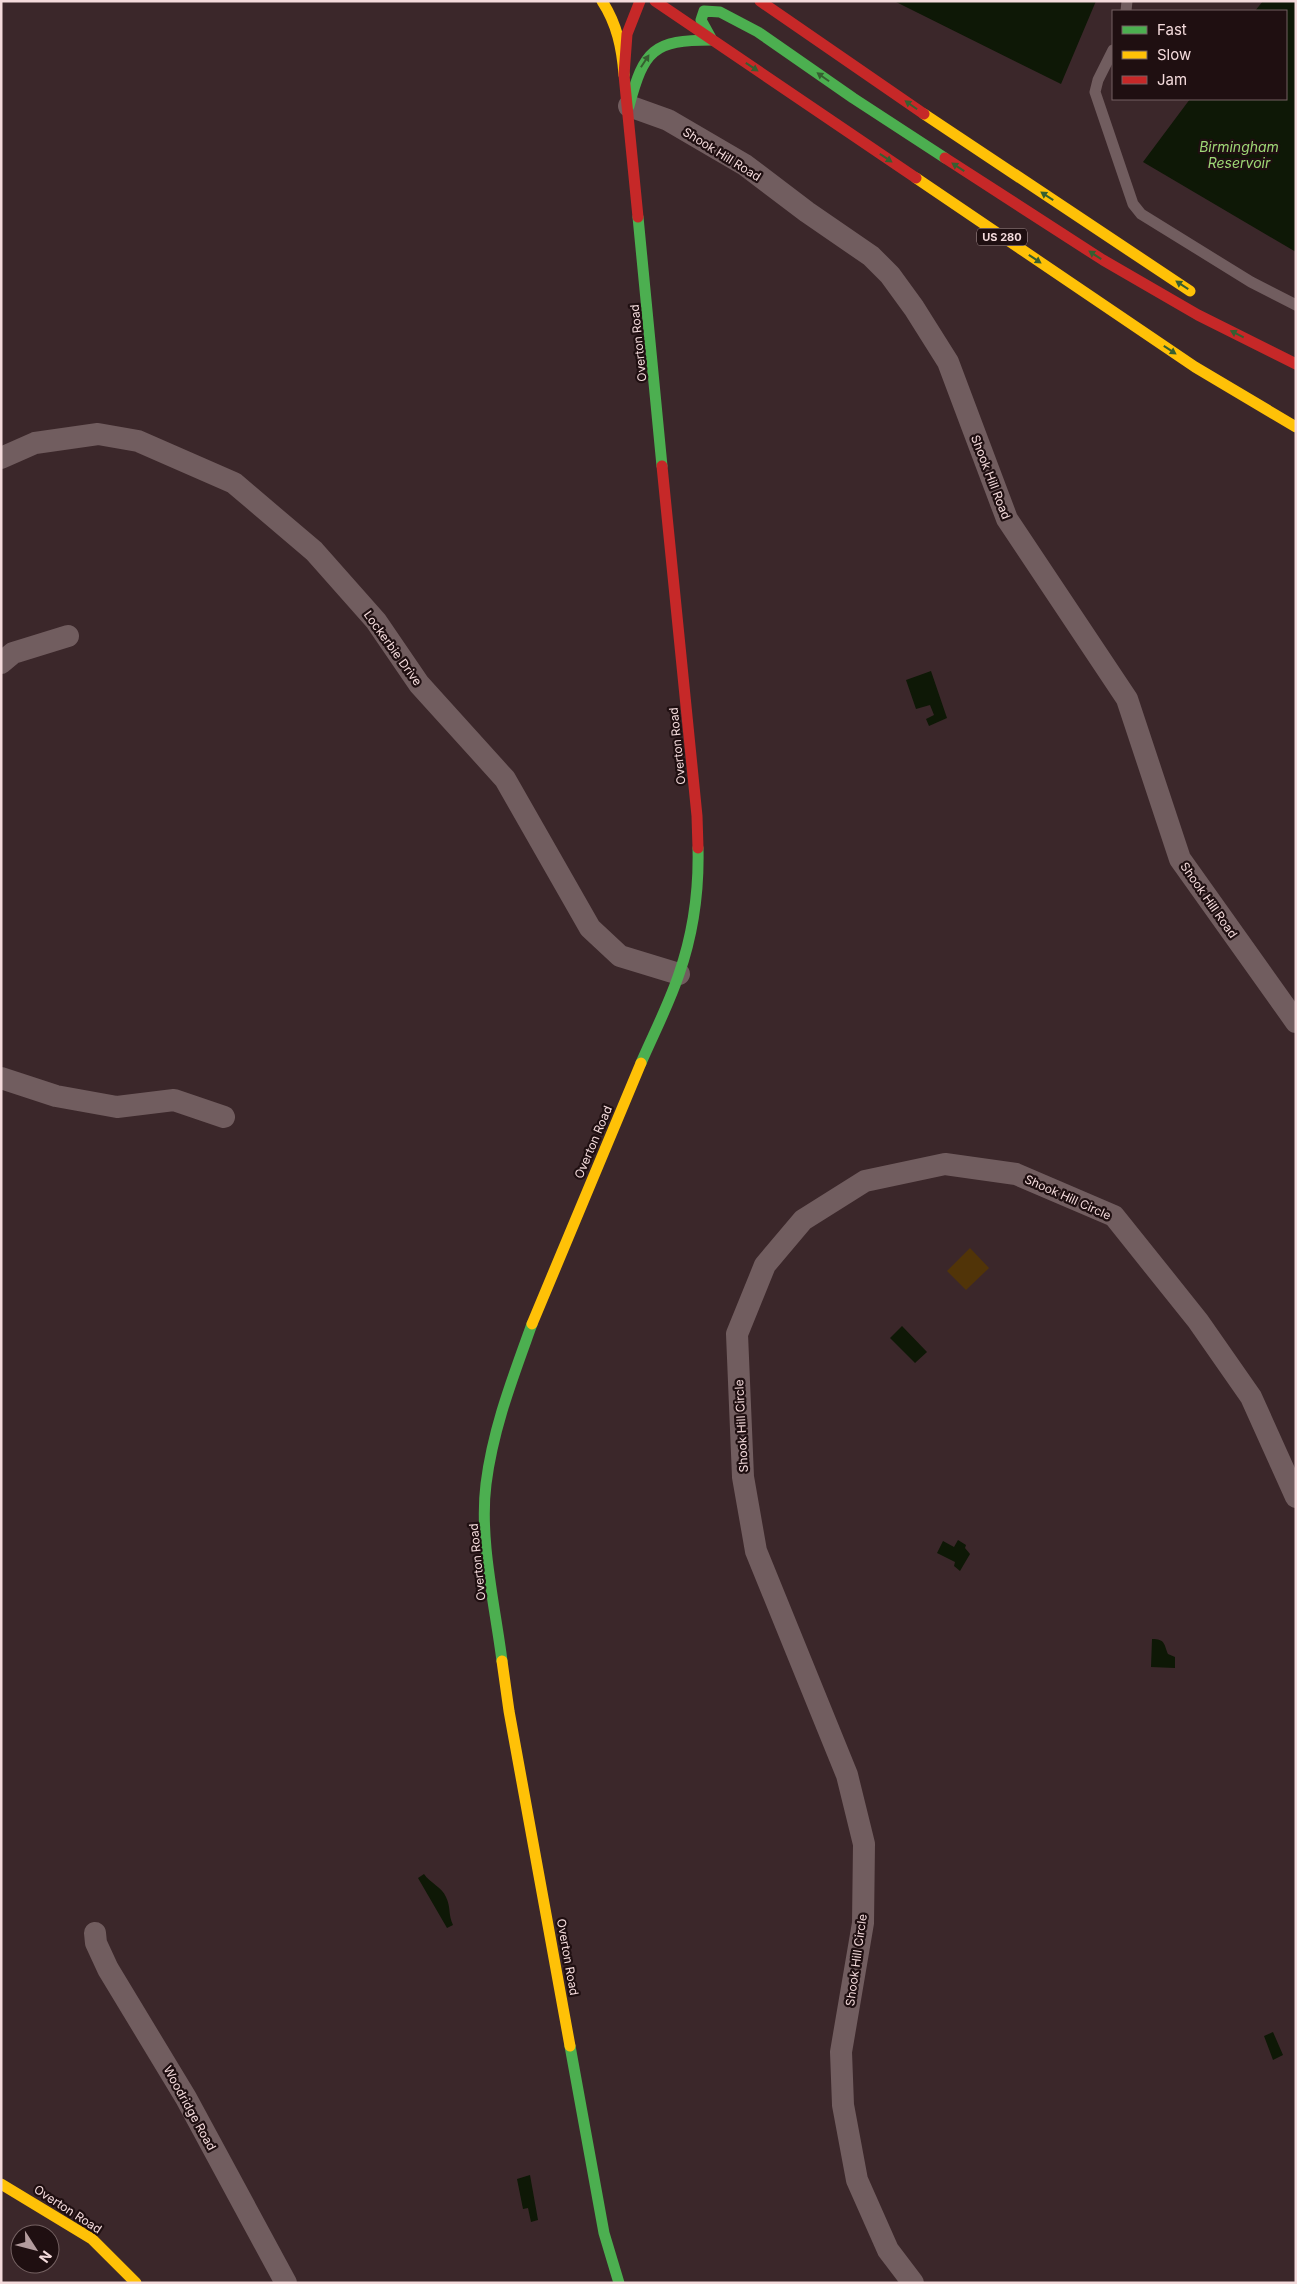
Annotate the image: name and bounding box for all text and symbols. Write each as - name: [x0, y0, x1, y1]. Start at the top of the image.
- legend: [1112, 10, 1287, 100]
- text: Fast: [1157, 20, 1187, 39]
- text: Slow: [1157, 45, 1191, 64]
- one-way arrow: [641, 54, 650, 68]
- one-way arrow: [745, 62, 759, 72]
- text: Jam: [1157, 70, 1187, 89]
- one-way arrow: [816, 72, 829, 82]
- one-way arrow: [905, 100, 918, 110]
- street label: Shook Hill Road: [680, 124, 764, 184]
- water label: Birmingham Reservoir: [1199, 138, 1279, 171]
- one-way arrow: [880, 154, 893, 163]
- one-way arrow: [951, 162, 965, 172]
- one-way arrow: [1040, 191, 1053, 201]
- road number: US 280: [977, 228, 1027, 246]
- one-way arrow: [1088, 250, 1102, 259]
- one-way arrow: [1029, 254, 1042, 264]
- one-way arrow: [1175, 280, 1189, 290]
- street label: Overton Road: [626, 304, 650, 382]
- one-way arrow: [1229, 330, 1244, 338]
- one-way arrow: [1163, 346, 1177, 355]
- street label: Shook Hill Road: [968, 433, 1014, 521]
- street label: Lockerbie Drive: [361, 607, 425, 689]
- street label: Overton Road: [665, 707, 689, 785]
- street label: Shook Hill Road: [1177, 859, 1241, 941]
- street label: Overton Road: [571, 1103, 615, 1181]
- street label: Shook Hill Circle: [1023, 1171, 1113, 1223]
- street label: Shook Hill Circle: [731, 1379, 751, 1473]
- street label: Overton Road: [465, 1523, 489, 1601]
- street label: Shook Hill Circle: [842, 1913, 870, 2007]
- street label: Overton Road: [554, 1917, 582, 1997]
- street label: Woodridge Road: [161, 2063, 219, 2153]
- street label: Overton Road: [31, 2182, 105, 2236]
- north arrow: [10, 2224, 60, 2274]
- text: N: [36, 2248, 56, 2266]

